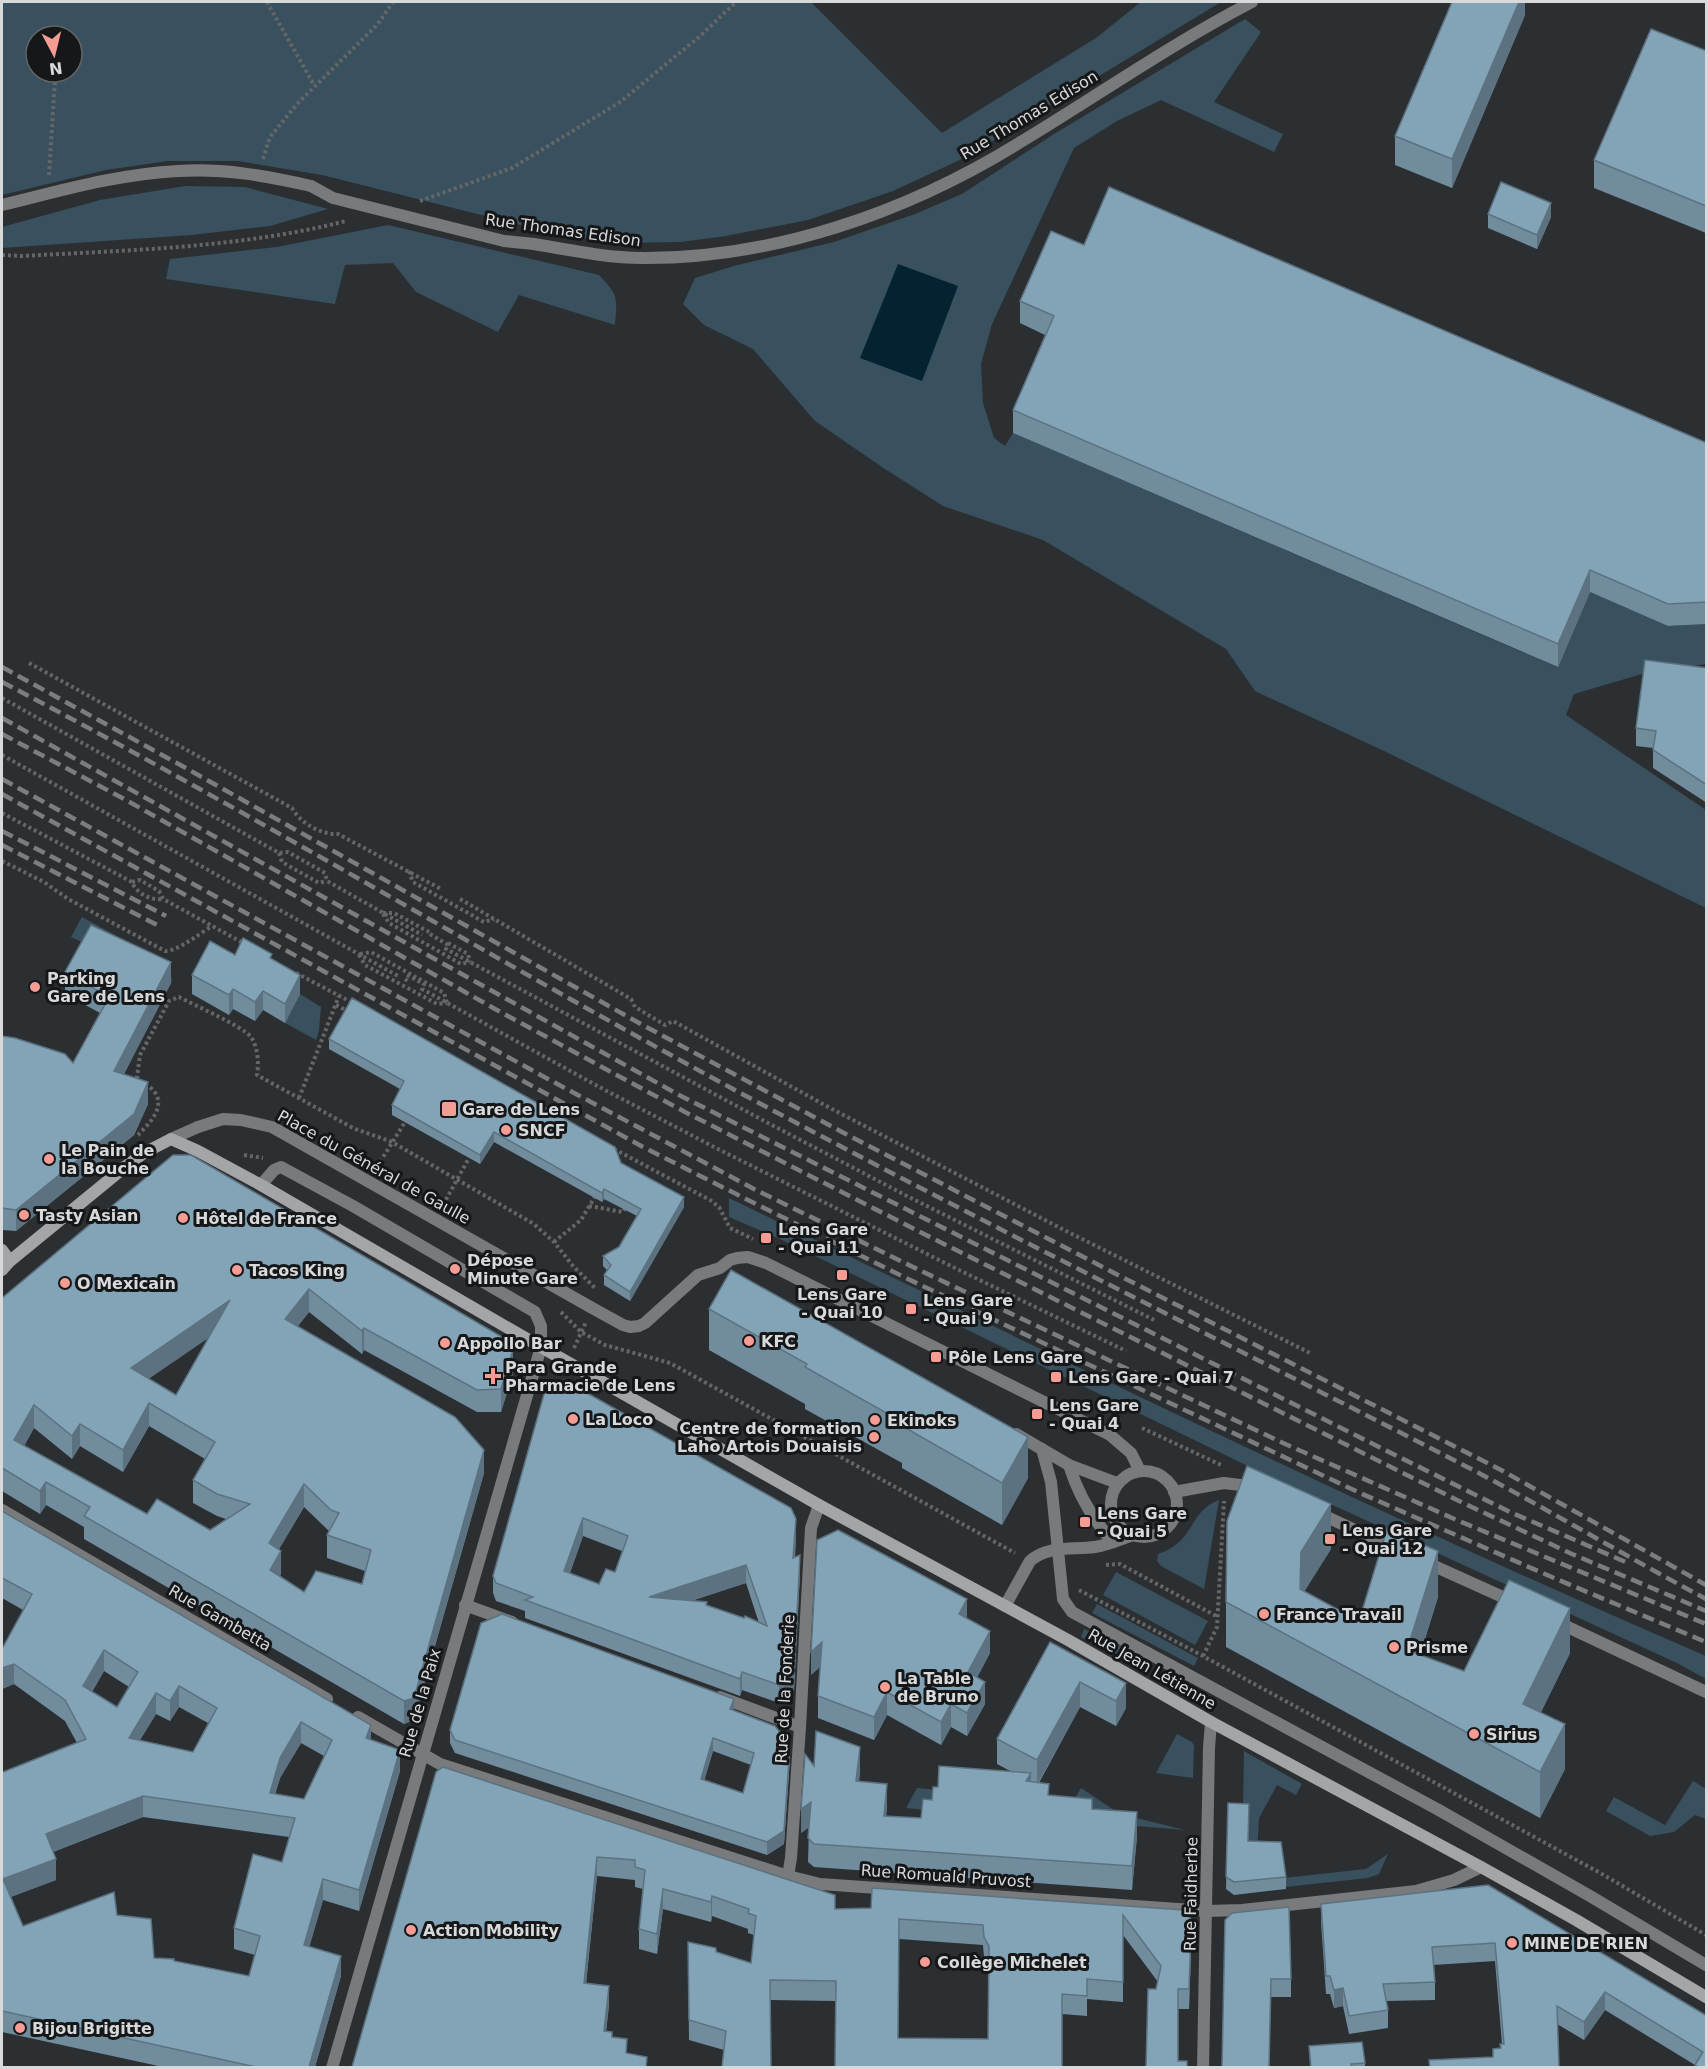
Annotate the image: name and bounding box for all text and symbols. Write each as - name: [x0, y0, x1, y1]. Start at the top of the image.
- north arrow: [24, 24, 84, 84]
- text: N: [48, 58, 64, 79]
- street label: Rue Thomas Edison: [957, 66, 1101, 164]
- street label: Rue Thomas Edison: [484, 210, 642, 250]
- place label: Parking Gare de Lens: [47, 969, 165, 1006]
- marker: Parking Gare de Lens: [28, 980, 42, 994]
- marker: Gare de Lens: [440, 1100, 458, 1118]
- place label: Gare de Lens: [462, 1100, 580, 1119]
- street label: Place du Général de Gaulle: [274, 1106, 474, 1228]
- place label: SNCF: [518, 1121, 566, 1140]
- marker: SNCF: [499, 1123, 513, 1137]
- place label: Le Pain de la Bouche: [61, 1141, 155, 1178]
- marker: Le Pain de la Bouche: [42, 1152, 56, 1166]
- place label: Tasty Asian: [36, 1206, 138, 1225]
- marker: Tasty Asian: [17, 1208, 31, 1222]
- place label: Hôtel de France: [195, 1209, 337, 1228]
- marker: Hôtel de France: [176, 1211, 190, 1225]
- place label: Lens Gare - Quai 11: [778, 1220, 868, 1257]
- marker: Lens Gare - Quai 11: [759, 1231, 773, 1245]
- place label: Dépose Minute Gare: [467, 1251, 578, 1288]
- place label: Tacos King: [249, 1261, 345, 1280]
- marker: Dépose Minute Gare: [448, 1262, 462, 1276]
- marker: Tacos King: [230, 1263, 244, 1277]
- marker: Lens Gare - Quai 10: [835, 1268, 849, 1282]
- place label: O Mexicain: [77, 1274, 176, 1293]
- marker: O Mexicain: [58, 1276, 72, 1290]
- place label: Lens Gare - Quai 10: [797, 1285, 887, 1322]
- place label: Lens Gare - Quai 9: [923, 1291, 1013, 1328]
- marker: Lens Gare - Quai 9: [904, 1302, 918, 1316]
- place label: KFC: [761, 1332, 796, 1351]
- place label: Appollo Bar: [457, 1334, 562, 1353]
- marker: KFC: [742, 1334, 756, 1348]
- marker: Appollo Bar: [438, 1336, 452, 1350]
- place label: Pôle Lens Gare: [948, 1348, 1083, 1367]
- marker: Pôle Lens Gare: [929, 1350, 943, 1364]
- place label: Para Grande Pharmacie de Lens: [505, 1358, 676, 1395]
- place label: Lens Gare - Quai 7: [1068, 1368, 1234, 1387]
- marker: Para Grande Pharmacie de Lens: [486, 1369, 500, 1383]
- marker: Lens Gare - Quai 7: [1049, 1370, 1063, 1384]
- place label: Lens Gare - Quai 4: [1049, 1396, 1139, 1433]
- marker: Lens Gare - Quai 4: [1030, 1407, 1044, 1421]
- place label: La Loco: [585, 1410, 653, 1429]
- place label: Ekinoks: [887, 1411, 957, 1430]
- marker: La Loco: [566, 1412, 580, 1426]
- marker: Ekinoks: [868, 1413, 882, 1427]
- place label: Centre de formation Laho Artois Douaisis: [677, 1419, 862, 1456]
- marker: Centre de formation Laho Artois Douaisis: [867, 1430, 881, 1444]
- place label: Lens Gare - Quai 5: [1097, 1504, 1187, 1541]
- marker: Lens Gare - Quai 5: [1078, 1515, 1092, 1529]
- place label: Lens Gare - Quai 12: [1342, 1521, 1432, 1558]
- marker: Lens Gare - Quai 12: [1323, 1532, 1337, 1546]
- street label: Rue Gambetta: [165, 1581, 275, 1655]
- place label: France Travail: [1276, 1605, 1402, 1624]
- marker: France Travail: [1257, 1607, 1271, 1621]
- street label: Rue de la Fonderie: [772, 1614, 798, 1764]
- street label: Rue Jean Létienne: [1085, 1625, 1219, 1713]
- place label: Prisme: [1406, 1638, 1468, 1657]
- marker: Prisme: [1387, 1640, 1401, 1654]
- street label: Rue de la Paix: [395, 1646, 445, 1760]
- place label: La Table de Bruno: [897, 1669, 979, 1706]
- marker: La Table de Bruno: [878, 1680, 892, 1694]
- place label: Sirius: [1486, 1725, 1537, 1744]
- marker: Sirius: [1467, 1727, 1481, 1741]
- street label: Rue Faidherbe: [1181, 1837, 1201, 1951]
- street label: Rue Romuald Pruvost: [860, 1861, 1032, 1891]
- place label: Action Mobility: [423, 1921, 559, 1940]
- marker: Action Mobility: [404, 1923, 418, 1937]
- place label: MINE DE RIEN: [1524, 1934, 1648, 1953]
- marker: MINE DE RIEN: [1505, 1936, 1519, 1950]
- place label: Collège Michelet: [937, 1953, 1087, 1972]
- marker: Collège Michelet: [918, 1955, 932, 1969]
- place label: Bijou Brigitte: [32, 2019, 152, 2038]
- marker: Bijou Brigitte: [13, 2021, 27, 2035]

